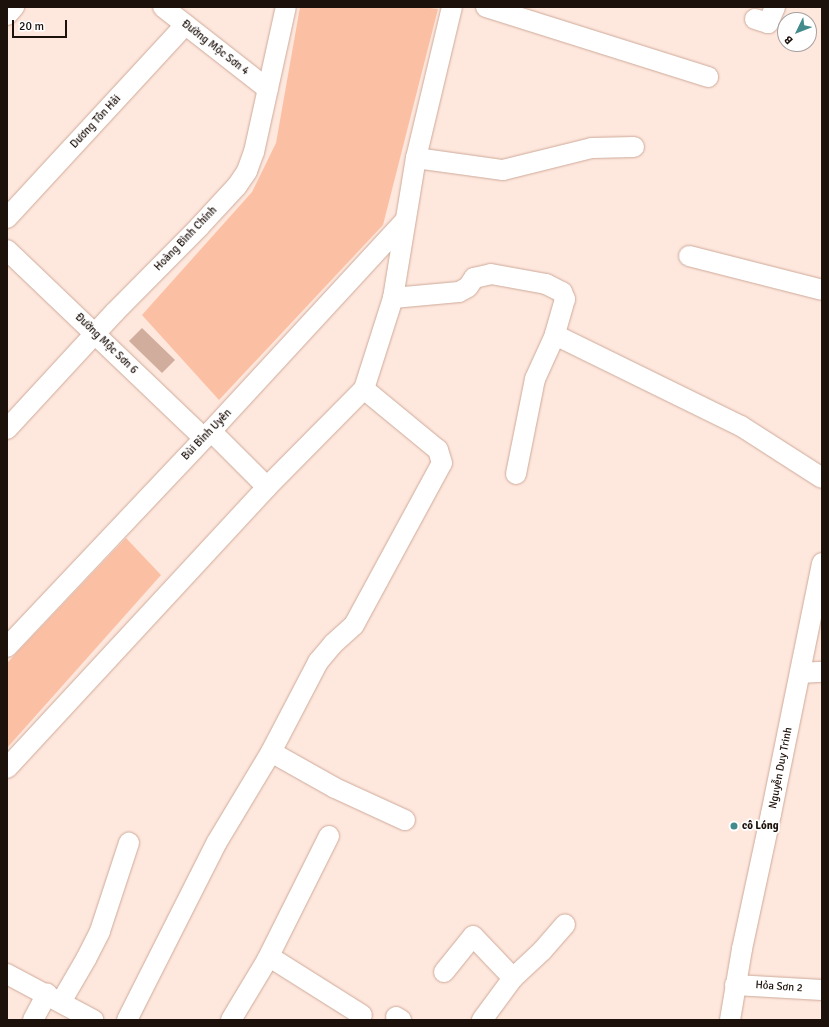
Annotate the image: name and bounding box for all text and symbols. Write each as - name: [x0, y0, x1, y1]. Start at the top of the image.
- scale bar: [14, 12, 69, 38]
- north arrow: [777, 12, 817, 52]
- street label: Đường Mộc Sơn 4: [179, 18, 251, 78]
- text: 20 m: [19, 19, 44, 34]
- text: B: [782, 33, 796, 47]
- street label: Dương Tôn Hải: [68, 93, 124, 151]
- street label: Hoàng Bình Chính: [152, 204, 220, 274]
- street label: Đường Mộc Sơn 6: [72, 311, 140, 377]
- street label: Bùi Bỉnh Uyên: [179, 407, 235, 463]
- street label: Nguyễn Duy Trinh: [767, 726, 795, 810]
- place label: cô Lóng: [742, 819, 779, 833]
- marker: cô Lóng: [729, 821, 739, 831]
- street label: Hỏa Sơn 2: [755, 979, 803, 995]

